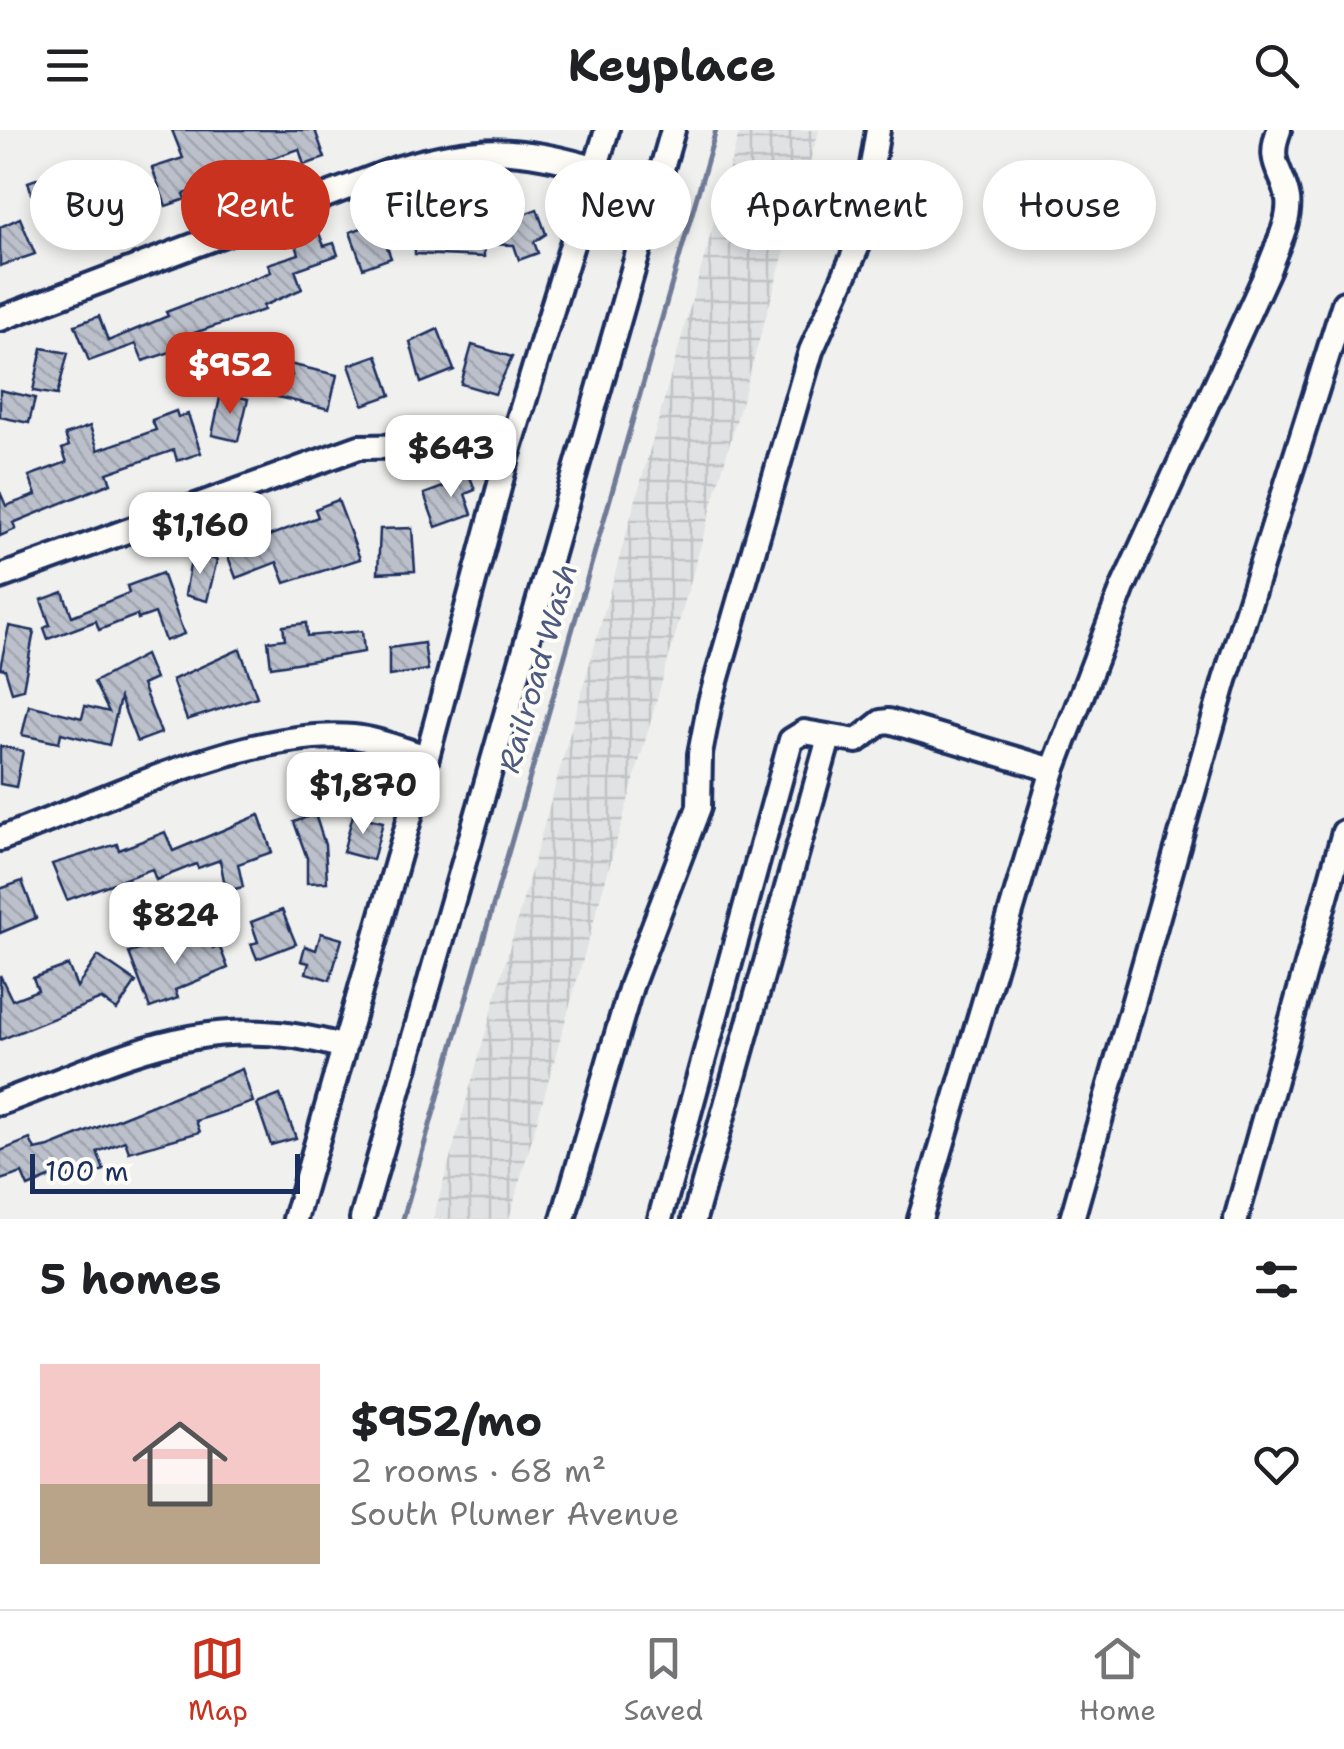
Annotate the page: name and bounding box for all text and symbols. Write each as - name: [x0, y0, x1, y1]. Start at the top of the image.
- text: Keyplace: [568, 35, 776, 95]
- icon: menu: [40, 38, 95, 93]
- icon: search: [1249, 38, 1304, 93]
- chip: Buy: [30, 160, 161, 250]
- chip: Rent: [181, 160, 330, 250]
- chip: Filters: [350, 160, 525, 250]
- chip: New: [545, 160, 691, 250]
- chip: Apartment: [711, 160, 963, 250]
- chip: House: [983, 160, 1156, 250]
- pin: $952: [171, 332, 289, 417]
- text: $952: [188, 343, 272, 386]
- pin: $643: [392, 415, 510, 500]
- text: $643: [407, 426, 495, 469]
- pin: $1,160: [119, 492, 281, 577]
- text: $1,160: [151, 503, 249, 546]
- water label: Railroad Wash: [488, 559, 587, 777]
- pin: $1,870: [282, 752, 444, 837]
- text: $1,870: [309, 763, 417, 806]
- pin: $824: [116, 882, 234, 967]
- text: $824: [131, 893, 219, 936]
- scale bar: [30, 1149, 300, 1194]
- text: 100 m: [45, 1152, 129, 1190]
- text: 5 homes: [40, 1251, 221, 1307]
- icon: filters: [1249, 1252, 1304, 1307]
- text: $952/mo: [350, 1393, 542, 1449]
- icon: home: [120, 1404, 240, 1524]
- icon: heart: [1249, 1437, 1304, 1492]
- text: 2 rooms · 68 m²: [350, 1449, 606, 1492]
- text: South Plumer Avenue: [350, 1492, 679, 1535]
- tab: Map: [188, 1631, 248, 1729]
- tab: Saved: [624, 1631, 703, 1729]
- tab: Home: [1079, 1631, 1156, 1729]

